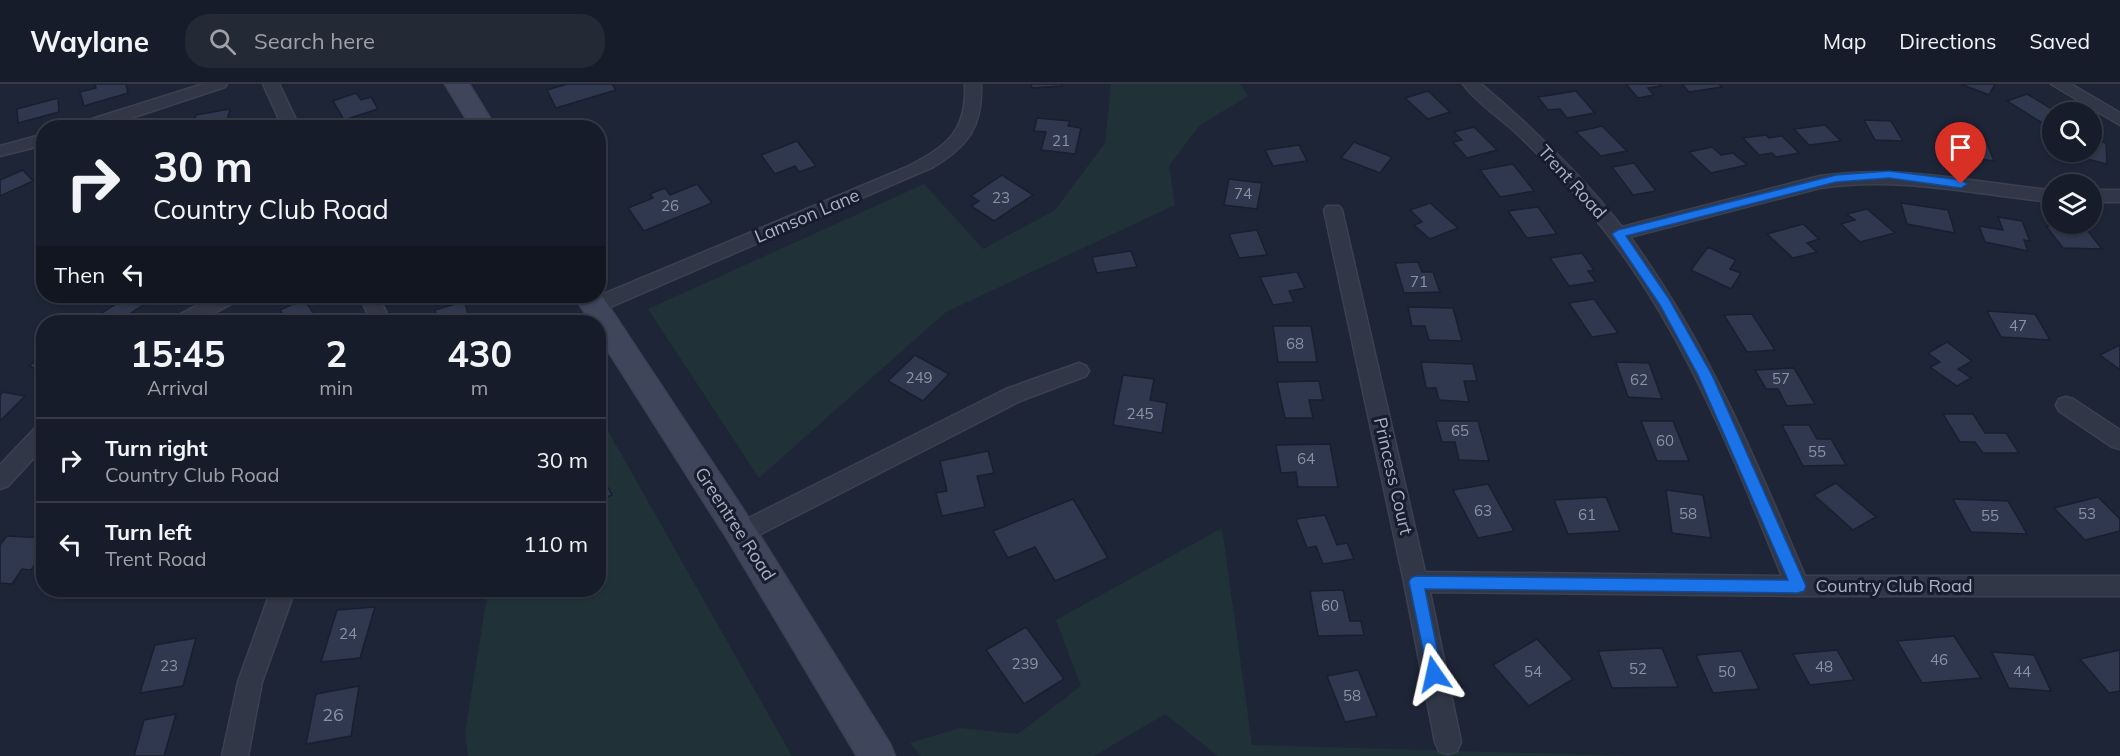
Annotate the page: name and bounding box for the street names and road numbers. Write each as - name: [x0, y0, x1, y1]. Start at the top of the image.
- street label: Trent Road: [1533, 140, 1611, 223]
- street label: Lamson Lane: [751, 183, 863, 248]
- street label: Princess Court: [1369, 415, 1418, 537]
- street label: Greentree Road: [690, 463, 781, 585]
- street label: Country Club Road: [1815, 574, 1973, 597]

